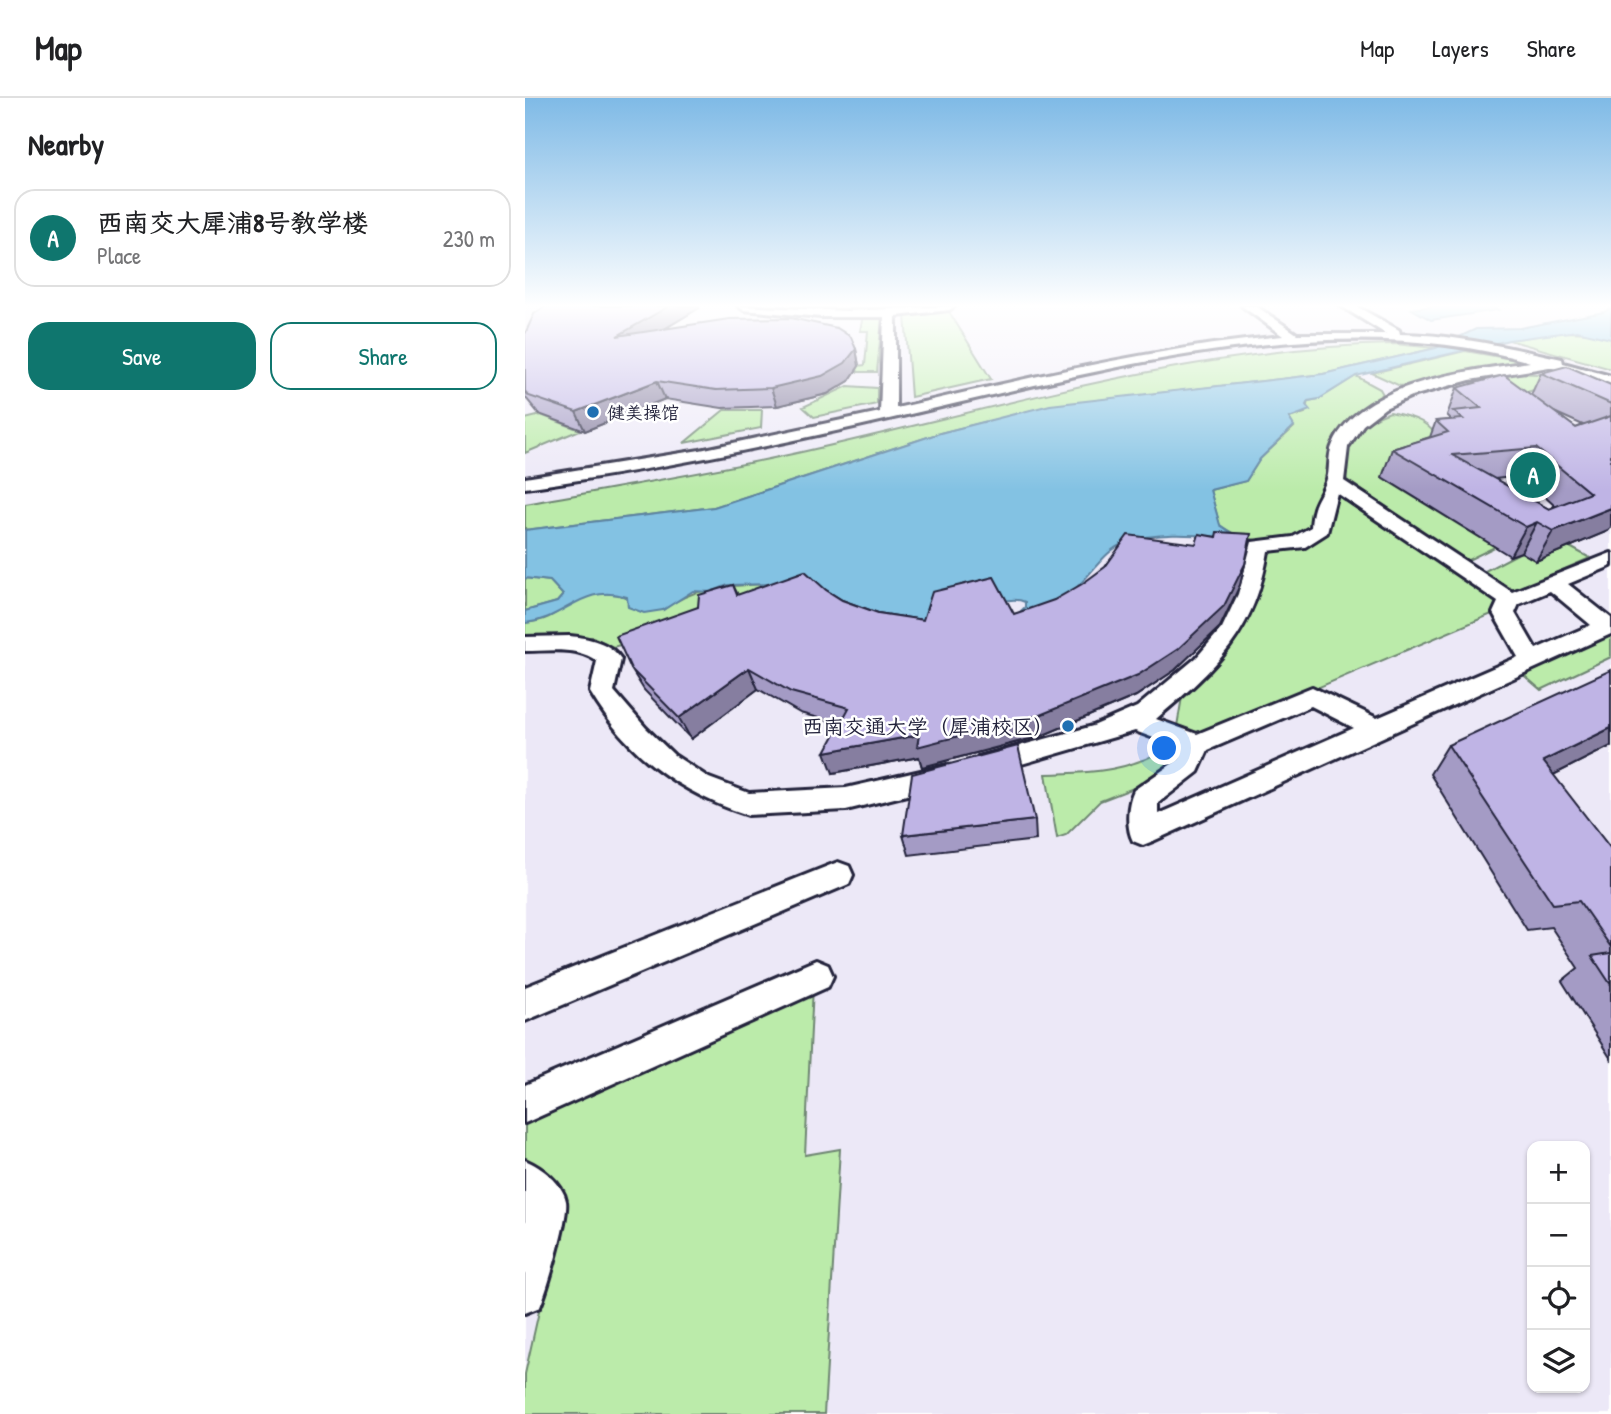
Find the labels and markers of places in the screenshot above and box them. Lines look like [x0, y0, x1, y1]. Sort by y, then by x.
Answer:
place label: 健美操馆 [607, 400, 679, 425]
marker: 健美操馆 [585, 404, 601, 420]
pin: A [1510, 449, 1556, 501]
place label: 西南交通大学（犀浦校区） [802, 712, 1054, 741]
marker: 西南交通大学（犀浦校区） [1060, 718, 1076, 734]

